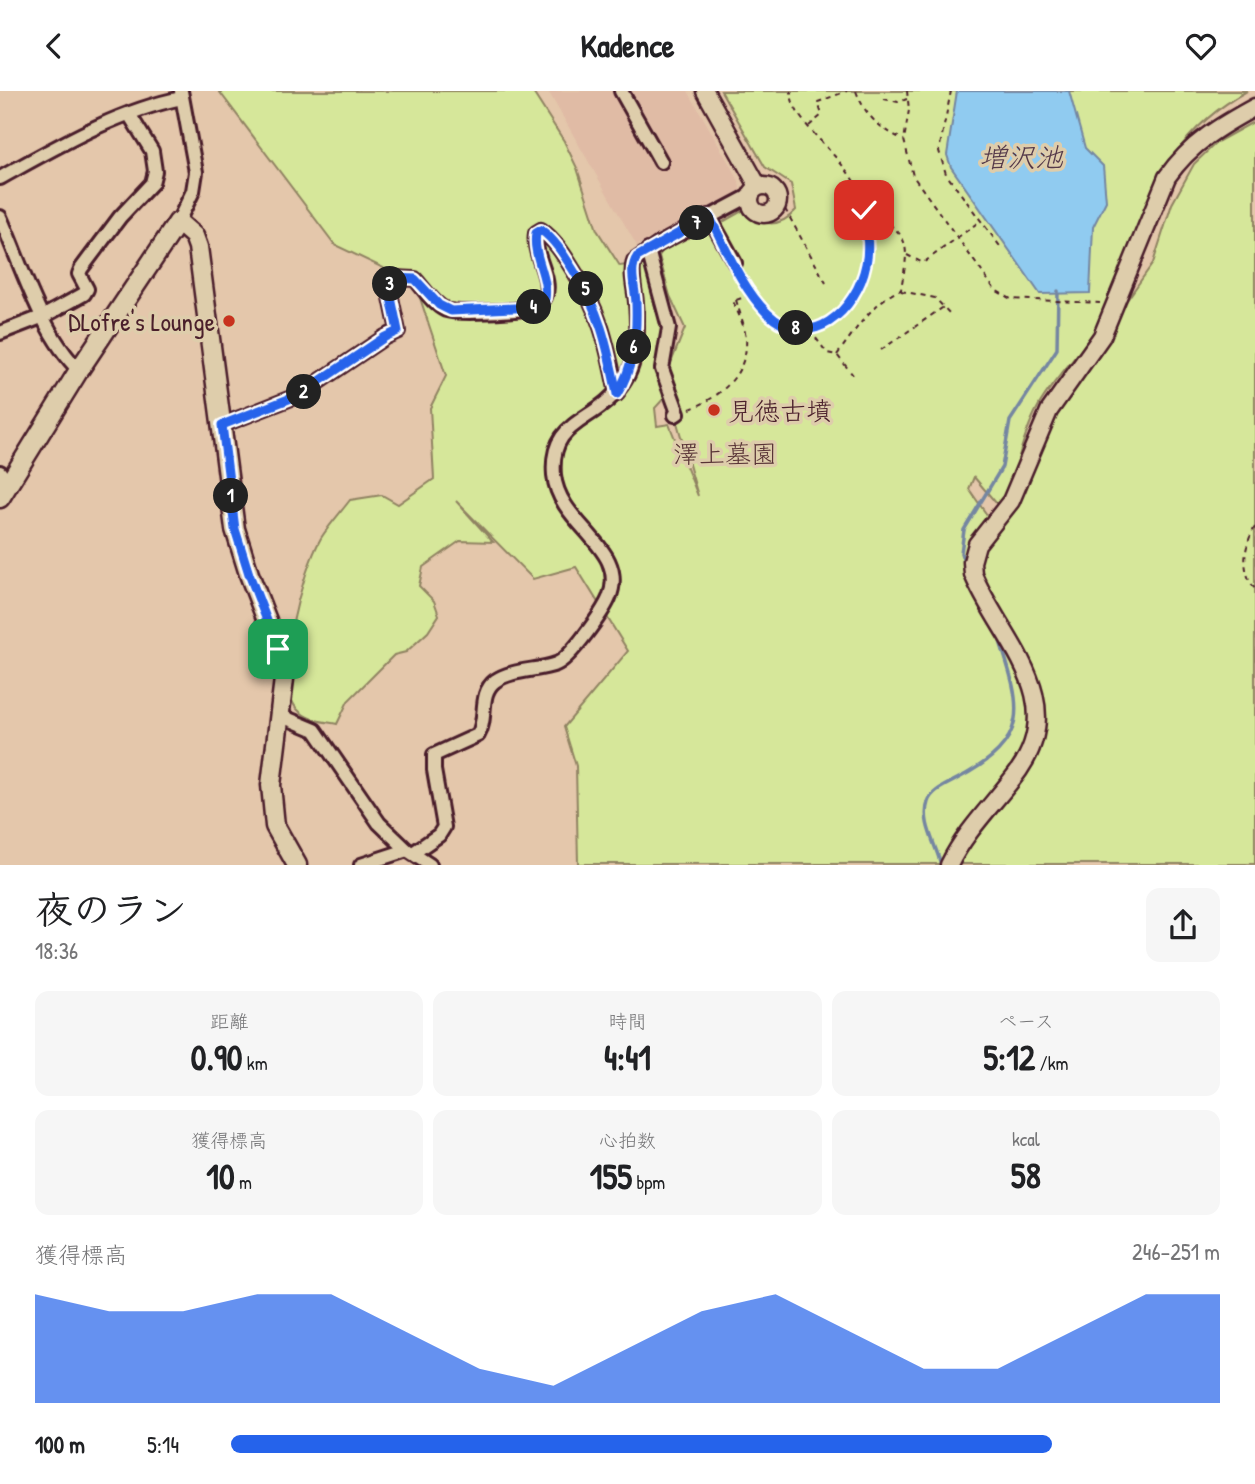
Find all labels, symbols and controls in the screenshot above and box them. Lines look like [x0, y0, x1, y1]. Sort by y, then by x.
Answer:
text: Kadence [580, 24, 675, 67]
icon: back [35, 27, 73, 65]
icon: heart [1182, 27, 1220, 65]
water label: 増沢池 [979, 138, 1064, 176]
pin [834, 180, 894, 240]
icon: check [845, 191, 883, 229]
pin: 7 [680, 205, 714, 241]
text: 7 [692, 209, 701, 235]
pin: 3 [372, 267, 408, 301]
text: 3 [385, 270, 394, 296]
pin: 5 [568, 271, 604, 307]
text: 5 [581, 275, 590, 301]
pin: 4 [516, 289, 552, 325]
text: 4 [530, 293, 537, 319]
place label: DLofre's Lounge [68, 304, 215, 339]
pin: 8 [778, 310, 814, 345]
marker: DLofre's Lounge [221, 313, 237, 329]
text: 8 [791, 314, 800, 340]
pin: 6 [616, 329, 652, 365]
text: 6 [630, 333, 637, 359]
pin: 2 [286, 375, 322, 409]
text: 2 [299, 378, 308, 404]
place label: 見徳古墳 [728, 393, 832, 428]
marker: 見徳古墳 [706, 402, 722, 418]
park label: 澤上墓園 [673, 436, 777, 471]
pin: 1 [214, 479, 248, 513]
text: 1 [227, 482, 234, 508]
pin [248, 619, 308, 679]
icon: arrive [259, 630, 297, 668]
text: 夜のラン [35, 883, 187, 935]
button: share [1146, 888, 1220, 962]
text: 18:36 [35, 935, 78, 966]
text: 距離 [210, 1008, 248, 1034]
text: 時間 [608, 1008, 647, 1034]
text: ペース [998, 1008, 1054, 1034]
text: 0.90 [191, 1034, 242, 1081]
text: 4:41 [604, 1034, 651, 1081]
text: 5:12 [983, 1034, 1035, 1081]
text: km [242, 1050, 268, 1076]
text: /km [1035, 1050, 1068, 1076]
text: kcal [1012, 1126, 1040, 1152]
text: 獲得標高 [191, 1127, 267, 1153]
text: 心拍数 [599, 1127, 656, 1153]
text: 58 [1011, 1152, 1041, 1199]
text: 10 [206, 1153, 235, 1200]
text: 155 [590, 1153, 632, 1200]
text: m [235, 1169, 252, 1195]
text: bpm [632, 1169, 665, 1195]
text: 246–251 m [1132, 1236, 1220, 1267]
text: 獲得標高 [35, 1239, 127, 1270]
text: 100 m [35, 1429, 85, 1460]
text: 5:14 [147, 1429, 179, 1460]

